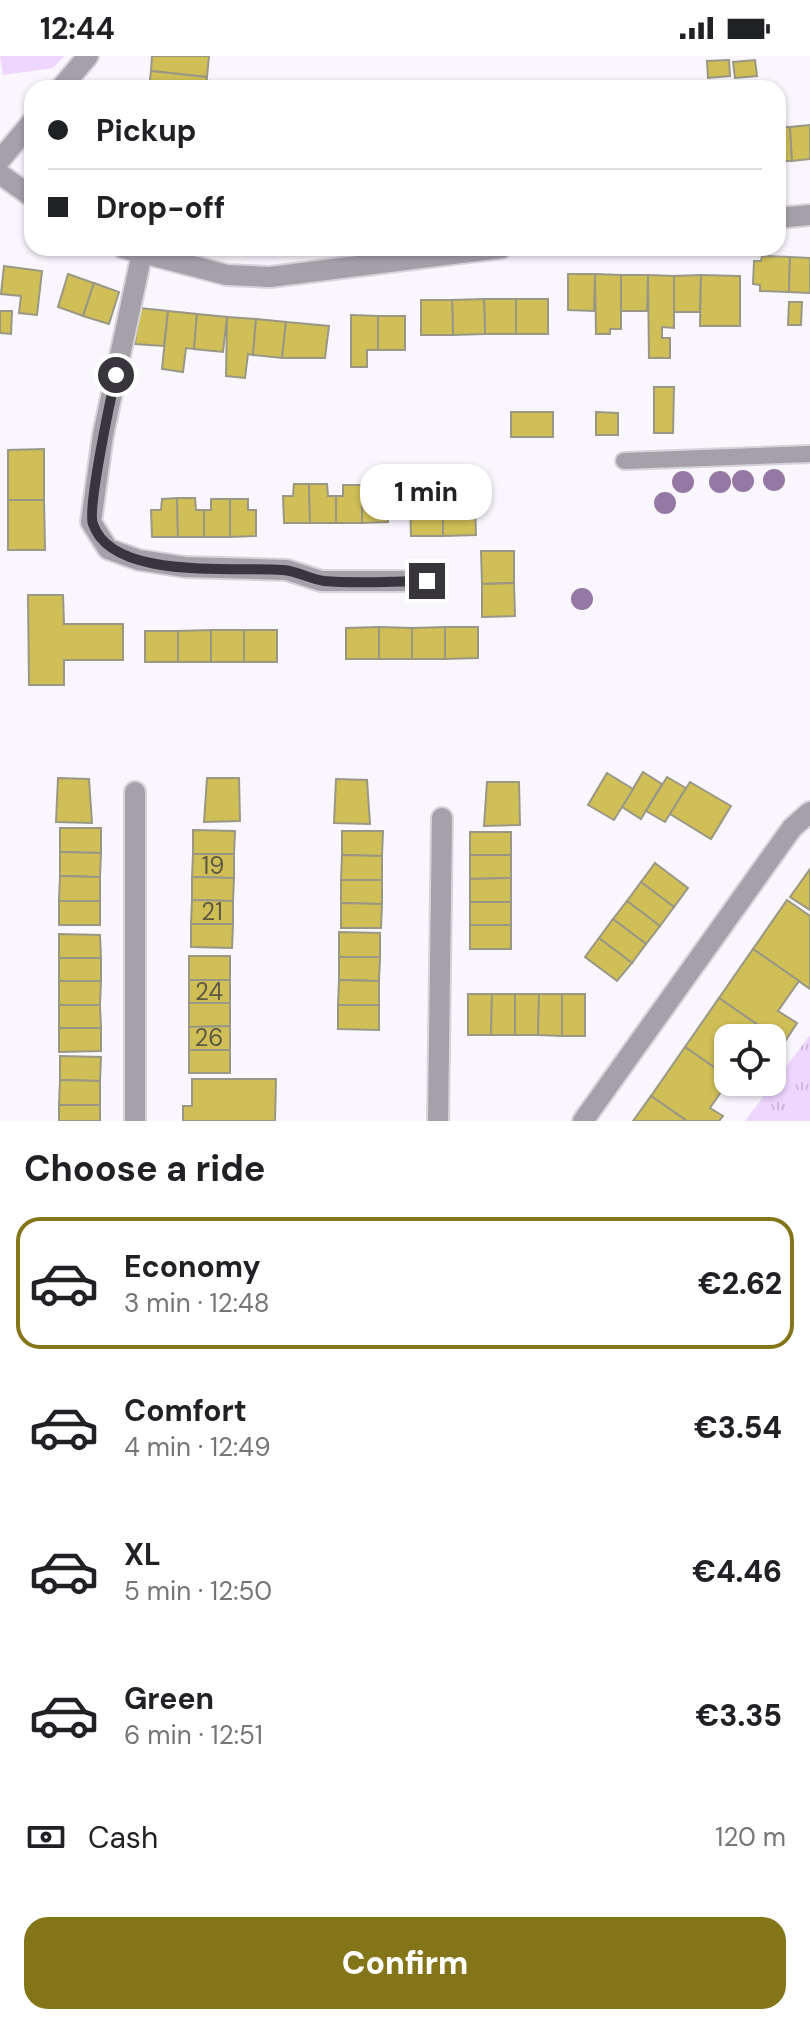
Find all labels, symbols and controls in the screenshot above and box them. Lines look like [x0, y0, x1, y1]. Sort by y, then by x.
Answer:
text: 12:44 [40, 9, 115, 48]
text: Pickup [96, 111, 196, 150]
text: Drop-off [96, 188, 225, 227]
route start [98, 357, 134, 393]
callout: 1 min [361, 465, 493, 521]
text: 1 min [394, 475, 458, 509]
route end [409, 563, 445, 599]
house number: 19 [202, 850, 224, 881]
house number: 21 [201, 896, 223, 927]
house number: 24 [195, 976, 223, 1007]
house number: 26 [195, 1022, 223, 1053]
map controls [714, 1024, 786, 1096]
button: locate [714, 1024, 786, 1096]
text: Choose a ride [24, 1145, 265, 1192]
icon: car [28, 1247, 100, 1319]
text: Economy [124, 1247, 261, 1286]
text: €2.62 [698, 1264, 782, 1303]
text: 3 min · 12:48 [124, 1286, 270, 1320]
icon: car [28, 1391, 100, 1463]
text: Comfort [124, 1391, 247, 1430]
text: €3.54 [694, 1408, 782, 1447]
text: 4 min · 12:49 [124, 1430, 270, 1464]
icon: car [28, 1535, 100, 1607]
text: XL [124, 1535, 161, 1574]
text: €4.46 [692, 1552, 782, 1591]
text: 5 min · 12:50 [124, 1574, 272, 1608]
icon: car [28, 1679, 100, 1751]
text: Green [124, 1679, 214, 1718]
text: €3.35 [696, 1696, 782, 1735]
text: 6 min · 12:51 [124, 1718, 263, 1752]
icon: cash [24, 1815, 68, 1859]
text: Cash [88, 1818, 158, 1857]
text: 120 m [715, 1820, 786, 1854]
button: Confirm [24, 1917, 786, 2009]

